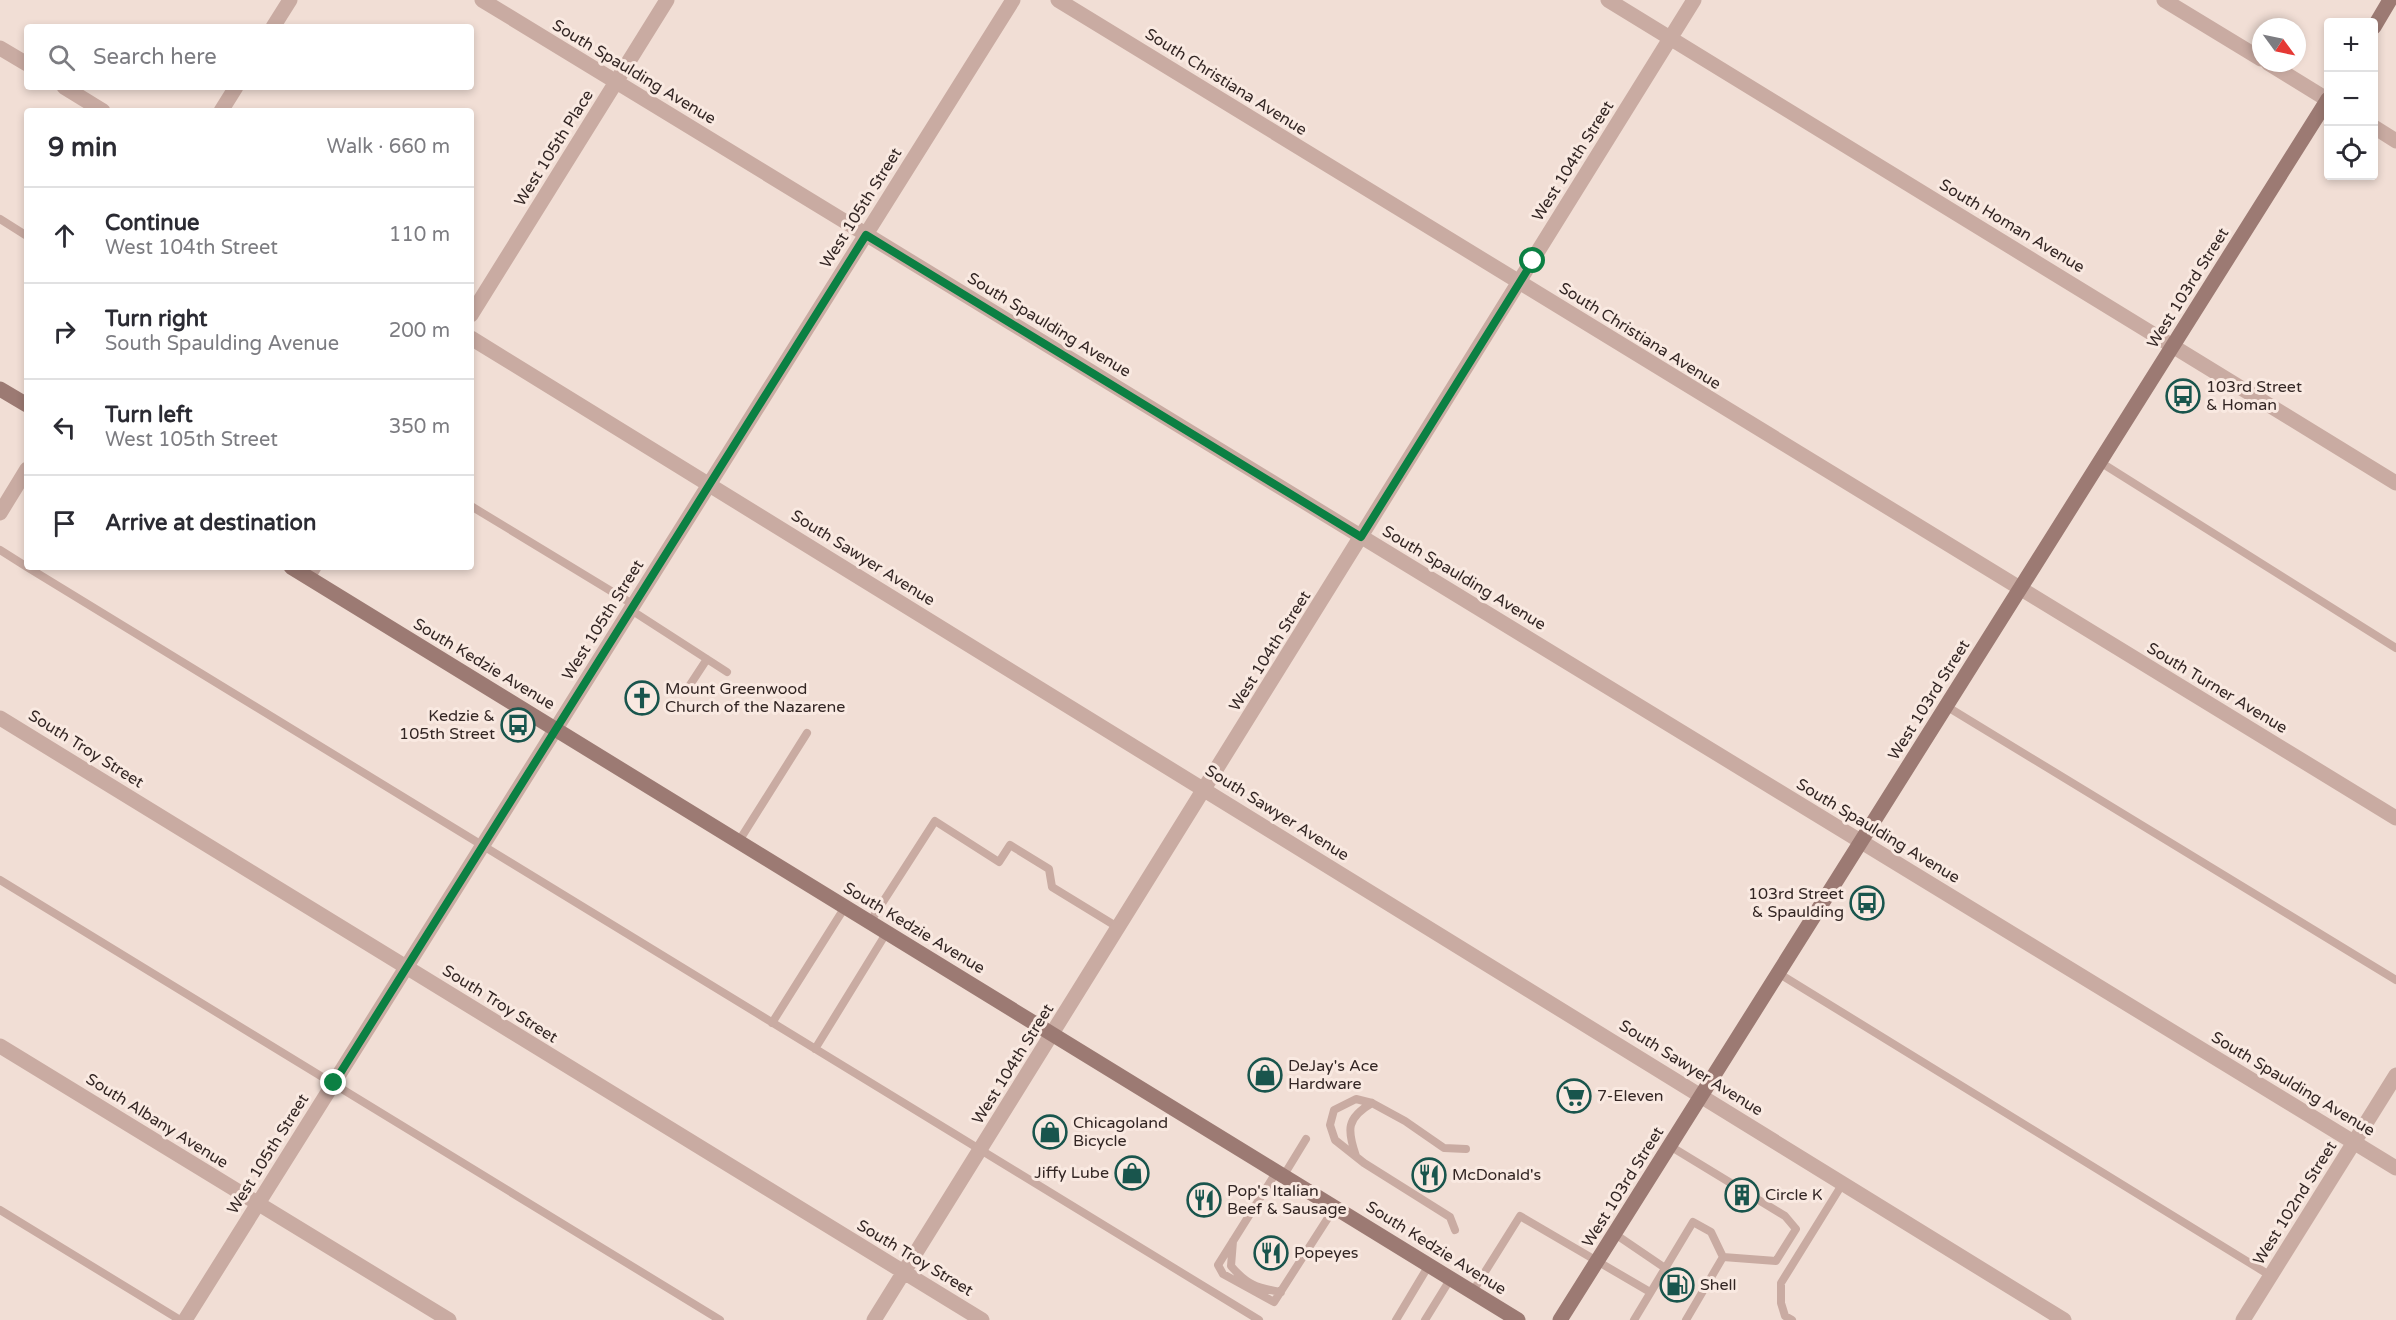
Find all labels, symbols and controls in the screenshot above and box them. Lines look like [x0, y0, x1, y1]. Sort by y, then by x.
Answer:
street label: South Spaulding Avenue [549, 15, 719, 129]
north arrow [2252, 18, 2306, 72]
map controls [2324, 18, 2378, 180]
button: + [2324, 18, 2378, 72]
search box [24, 24, 474, 90]
street label: South Christiana Avenue [1141, 24, 1311, 140]
icon: search [45, 41, 78, 74]
text: Search here [93, 44, 217, 70]
button: − [2324, 72, 2378, 126]
street label: West 105th Place [510, 86, 598, 210]
street label: West 104th Street [1528, 97, 1618, 225]
button: locate [2324, 126, 2378, 180]
text: 9 min [48, 132, 117, 163]
text: Walk · 660 m [327, 135, 450, 159]
street label: West 105th Street [816, 144, 906, 272]
street label: South Homan Avenue [1936, 175, 2088, 277]
text: Continue [105, 210, 200, 236]
icon: ahead [48, 219, 81, 252]
text: 110 m [389, 223, 450, 247]
street label: West 103rd Street [2143, 224, 2233, 352]
text: West 104th Street [105, 236, 278, 260]
route start [1519, 247, 1545, 273]
street label: South Spaulding Avenue [964, 268, 1134, 382]
street label: South Christiana Avenue [1555, 278, 1725, 394]
text: Turn right [105, 306, 207, 332]
icon: right [48, 315, 81, 348]
text: 200 m [389, 319, 450, 343]
text: South Spaulding Avenue [105, 332, 339, 356]
place label: 103rd Street & Homan [2206, 377, 2302, 415]
bus stop icon: 103rd Street & Homan [2165, 378, 2201, 414]
text: Turn left [105, 402, 193, 428]
icon: left [48, 411, 81, 444]
text: 350 m [389, 415, 450, 439]
text: West 105th Street [105, 428, 278, 452]
street label: South Sawyer Avenue [787, 506, 939, 610]
icon: arrive [48, 507, 81, 540]
text: Arrive at destination [105, 510, 316, 536]
street label: South Spaulding Avenue [1379, 521, 1549, 635]
street label: West 105th Street [558, 556, 648, 684]
street label: West 104th Street [1225, 587, 1315, 715]
street label: South Kedzie Avenue [410, 614, 558, 714]
street label: West 103rd Street [1884, 636, 1974, 764]
street label: South Turner Avenue [2143, 638, 2291, 738]
place label: Mount Greenwood Church of the Nazarene [665, 679, 845, 717]
church icon: Mount Greenwood Church of the Nazarene [624, 680, 660, 716]
street label: South Troy Street [25, 706, 147, 792]
place label: Kedzie & 105th Street [399, 706, 495, 744]
bus stop icon: Kedzie & 105th Street [500, 707, 536, 743]
street label: South Sawyer Avenue [1201, 761, 1353, 865]
street label: South Spaulding Avenue [1793, 774, 1963, 888]
street label: South Kedzie Avenue [840, 878, 988, 978]
place label: 103rd Street & Spaulding [1748, 884, 1844, 922]
bus stop icon: 103rd Street & Spaulding [1849, 885, 1885, 921]
street label: South Troy Street [439, 961, 561, 1047]
street label: West 104th Street [968, 1000, 1058, 1128]
street label: South Sawyer Avenue [1615, 1016, 1767, 1120]
street label: South Spaulding Avenue [2208, 1027, 2378, 1141]
place label: DeJay's Ace Hardware [1288, 1056, 1378, 1094]
shop icon: DeJay's Ace Hardware [1247, 1057, 1283, 1093]
street label: South Albany Avenue [82, 1069, 232, 1173]
route end [320, 1069, 346, 1095]
supermarket icon: 7-Eleven [1556, 1078, 1592, 1114]
place label: 7-Eleven [1597, 1086, 1664, 1106]
street label: West 105th Street [223, 1090, 313, 1218]
place label: Chicagoland Bicycle [1073, 1113, 1168, 1151]
shop icon: Chicagoland Bicycle [1032, 1114, 1068, 1150]
street label: West 103rd Street [1578, 1123, 1668, 1251]
street label: West 102nd Street [2249, 1137, 2341, 1269]
shop icon: Jiffy Lube [1114, 1155, 1150, 1191]
restaurant icon: McDonald's [1411, 1157, 1447, 1193]
place label: Jiffy Lube [1034, 1163, 1109, 1183]
place label: McDonald's [1452, 1165, 1541, 1185]
building icon: Circle K [1724, 1177, 1760, 1213]
place label: Pop's Italian Beef & Sausage [1227, 1181, 1347, 1219]
restaurant icon: Pop's Italian Beef & Sausage [1186, 1182, 1222, 1218]
place label: Circle K [1765, 1185, 1823, 1205]
street label: South Kedzie Avenue [1362, 1197, 1510, 1299]
street label: South Troy Street [853, 1215, 977, 1301]
restaurant icon: Popeyes [1253, 1235, 1289, 1271]
place label: Popeyes [1294, 1243, 1359, 1263]
fuel station icon: Shell [1659, 1267, 1695, 1303]
place label: Shell [1700, 1275, 1737, 1295]

